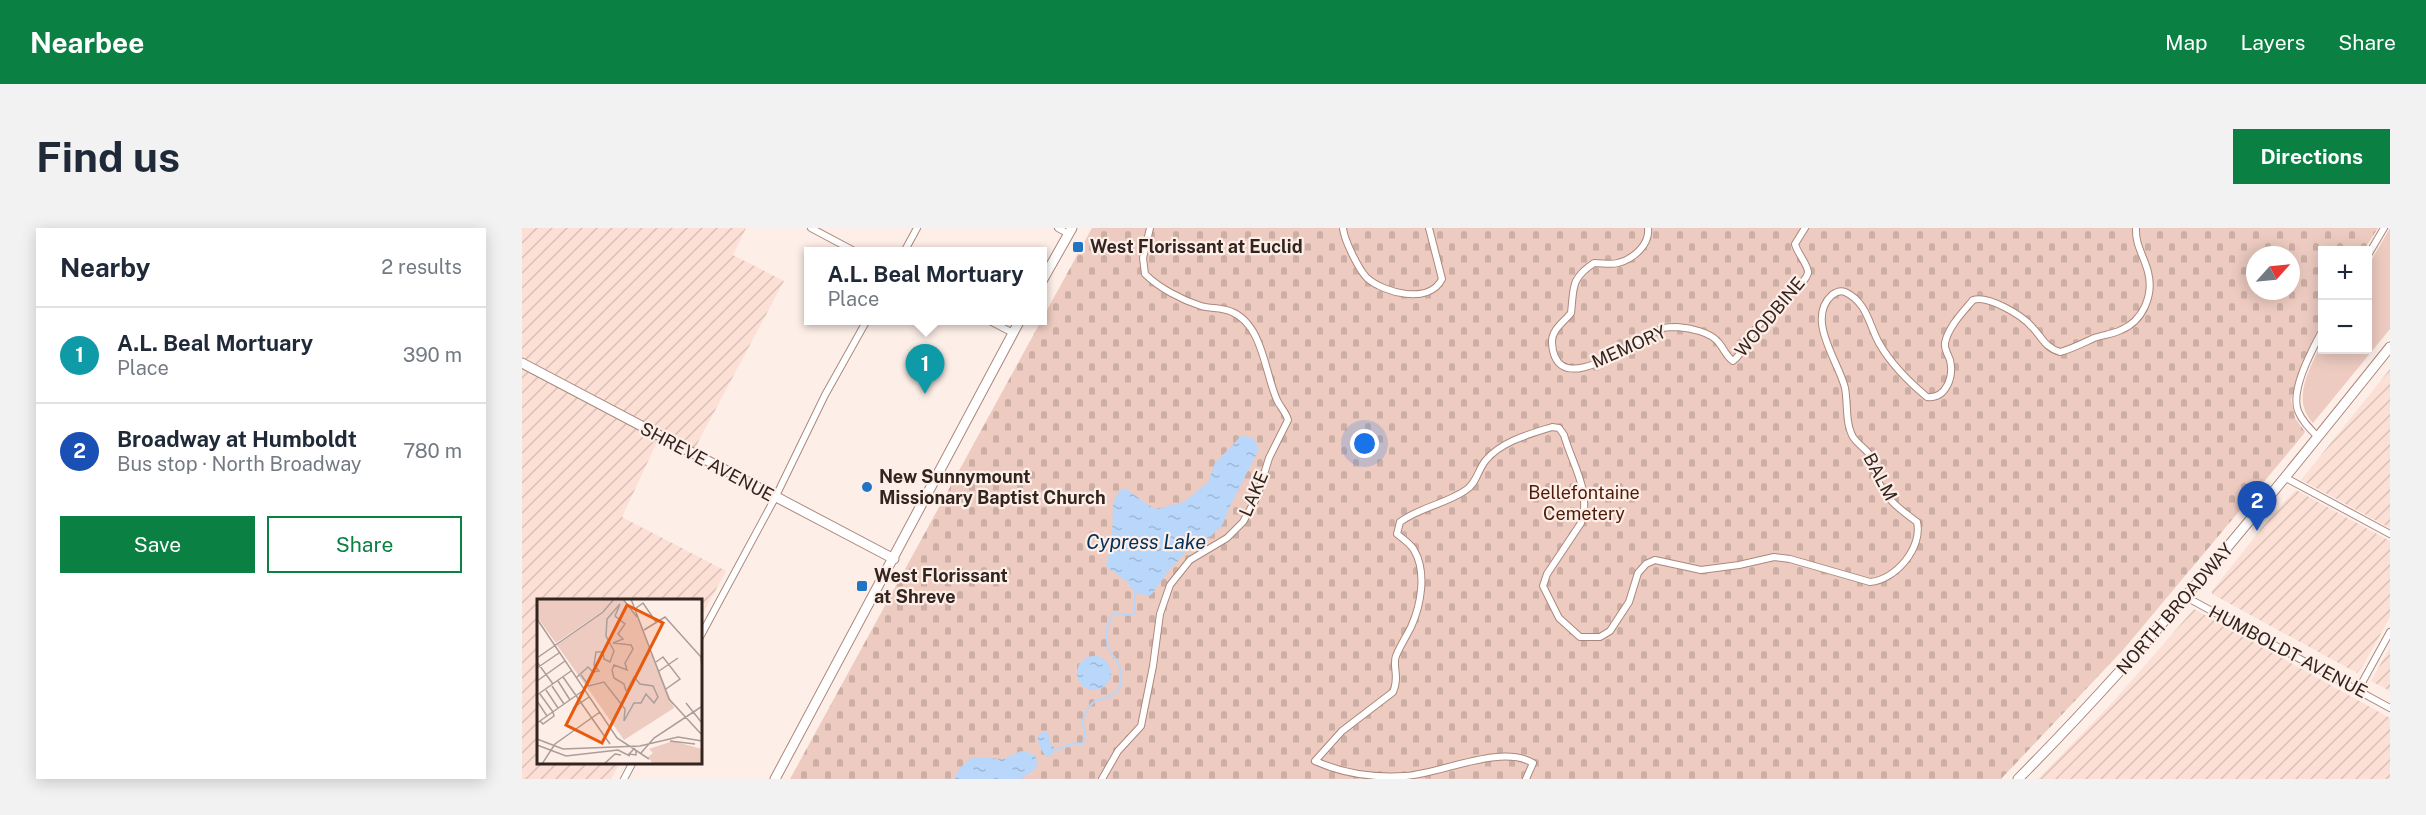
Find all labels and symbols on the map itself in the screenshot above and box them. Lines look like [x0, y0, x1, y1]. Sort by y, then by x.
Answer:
place label: West Florissant at Euclid [1090, 236, 1303, 257]
marker: West Florissant at Euclid [1071, 240, 1085, 254]
north arrow [2246, 246, 2300, 300]
street label: WOODBINE [1730, 272, 1809, 361]
street label: MEMORY [1588, 321, 1669, 372]
pin: 1 [906, 344, 944, 394]
street label: SHREVE AVENUE [637, 417, 778, 506]
your location [1350, 429, 1379, 458]
street label: BALM [1859, 449, 1902, 504]
place label: New Sunnymount Missionary Baptist Church [879, 466, 1106, 508]
street label: LAKE [1235, 468, 1272, 519]
marker: New Sunnymount Missionary Baptist Church [860, 480, 874, 494]
park label: Bellefontaine Cemetery [1528, 482, 1640, 524]
pin: 2 [2238, 482, 2276, 531]
water label: Cypress Lake [1086, 530, 1206, 554]
street label: NORTH BROADWAY [2112, 539, 2237, 678]
place label: West Florissant at Shreve [874, 565, 1008, 607]
marker: West Florissant at Shreve [855, 579, 869, 593]
inset map [537, 599, 702, 764]
street label: HUMBOLDT AVENUE [2205, 601, 2371, 702]

